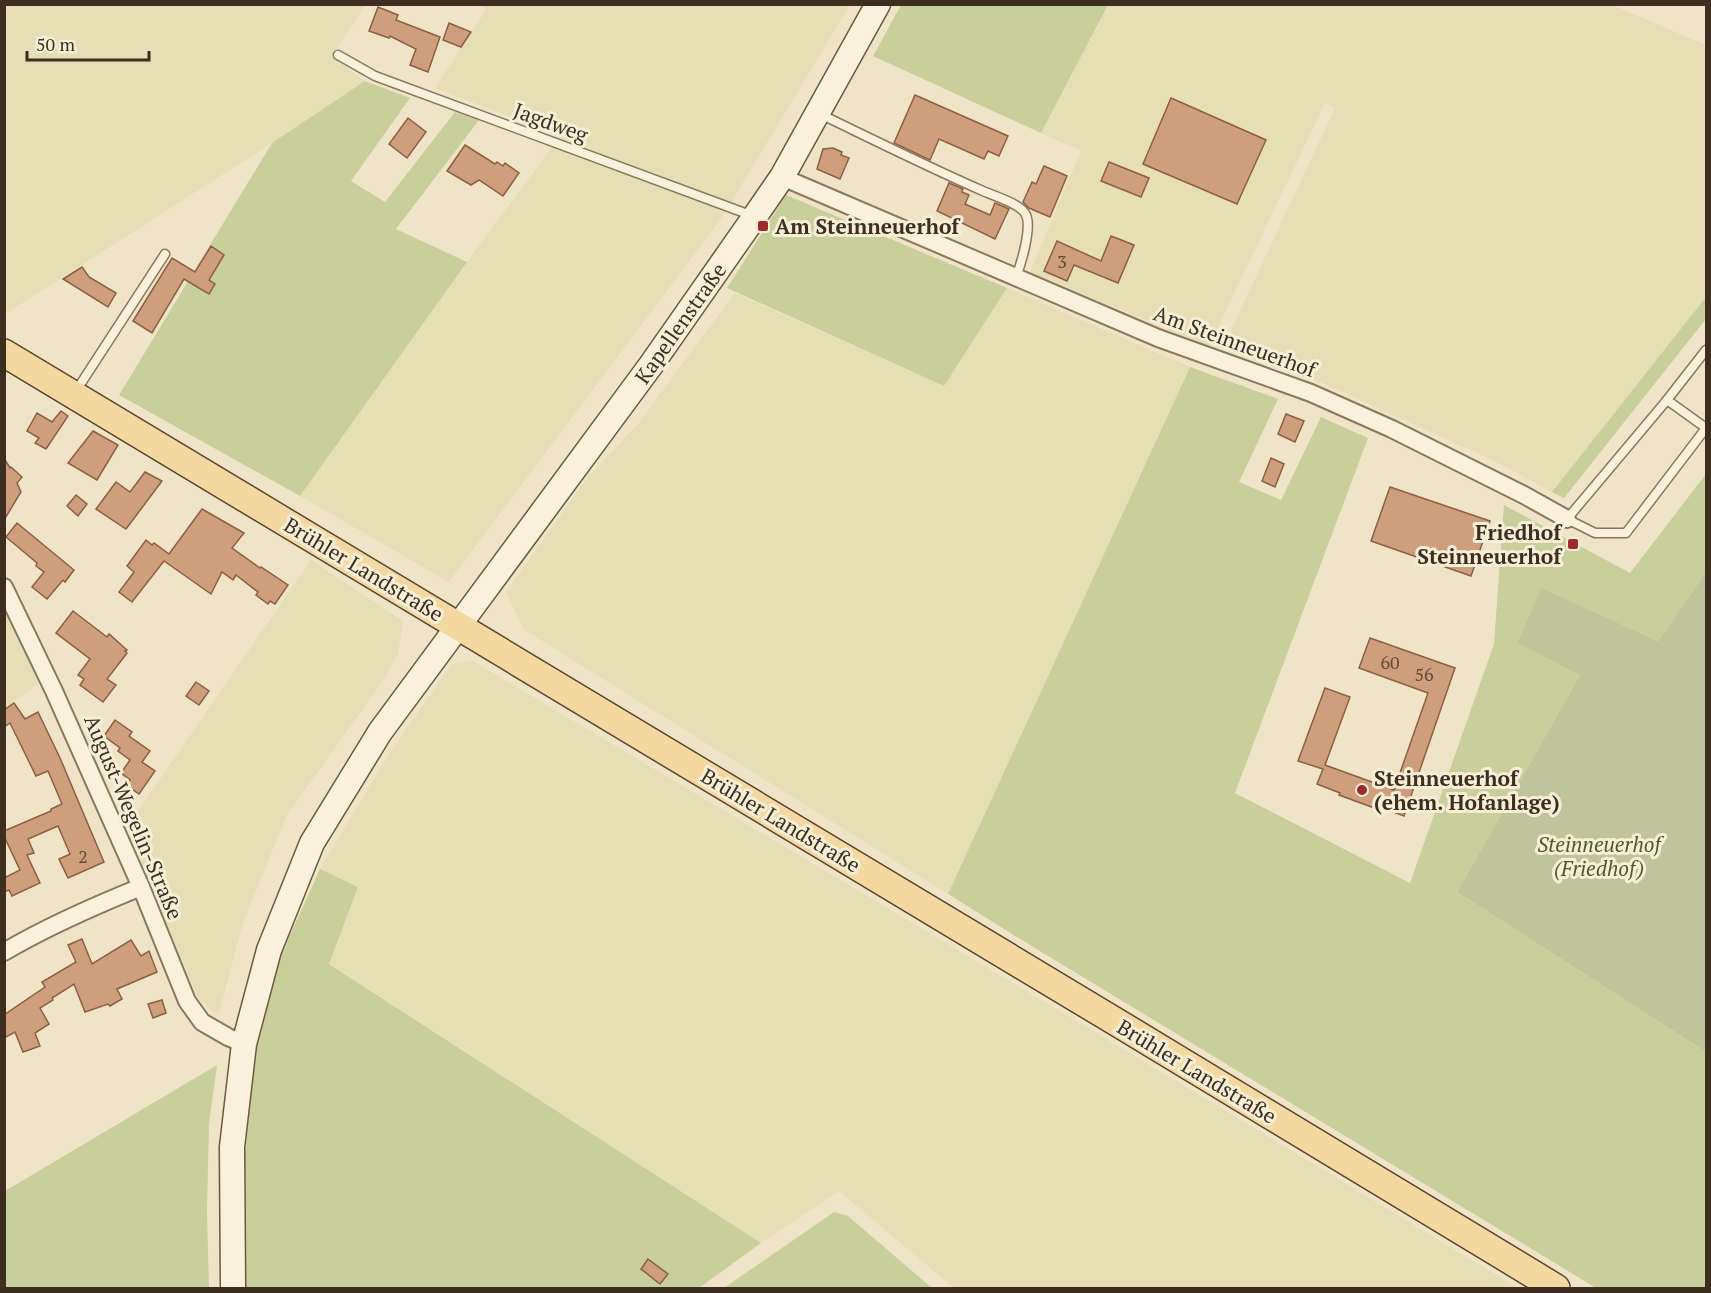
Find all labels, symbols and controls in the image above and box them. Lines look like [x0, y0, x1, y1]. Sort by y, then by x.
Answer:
scale bar [27, 24, 148, 62]
text: 50 m [36, 32, 76, 56]
street label: Jagdweg [510, 96, 593, 149]
place label: Am Steinneuerhof [775, 212, 961, 240]
marker: Am Steinneuerhof [756, 219, 770, 233]
house number: 3 [1057, 249, 1067, 273]
street label: Kapellenstraße [628, 257, 732, 389]
street label: Am Steinneuerhof [1150, 299, 1322, 384]
street label: Brühler Landstraße [279, 510, 449, 628]
place label: Friedhof Steinneuerhof [1417, 518, 1563, 570]
marker: Friedhof Steinneuerhof [1566, 537, 1580, 551]
house number: 60 [1380, 650, 1400, 674]
house number: 56 [1414, 662, 1434, 686]
street label: August-Wegelin-Straße [78, 710, 190, 924]
street label: Brühler Landstraße [696, 761, 866, 879]
place label: Steinneuerhof (ehem. Hofanlage) [1374, 764, 1560, 816]
marker: Steinneuerhof (ehem. Hofanlage) [1355, 783, 1369, 797]
park label: Steinneuerhof (Friedhof) [1537, 830, 1665, 882]
house number: 2 [78, 844, 88, 868]
street label: Brühler Landstraße [1112, 1012, 1282, 1130]

